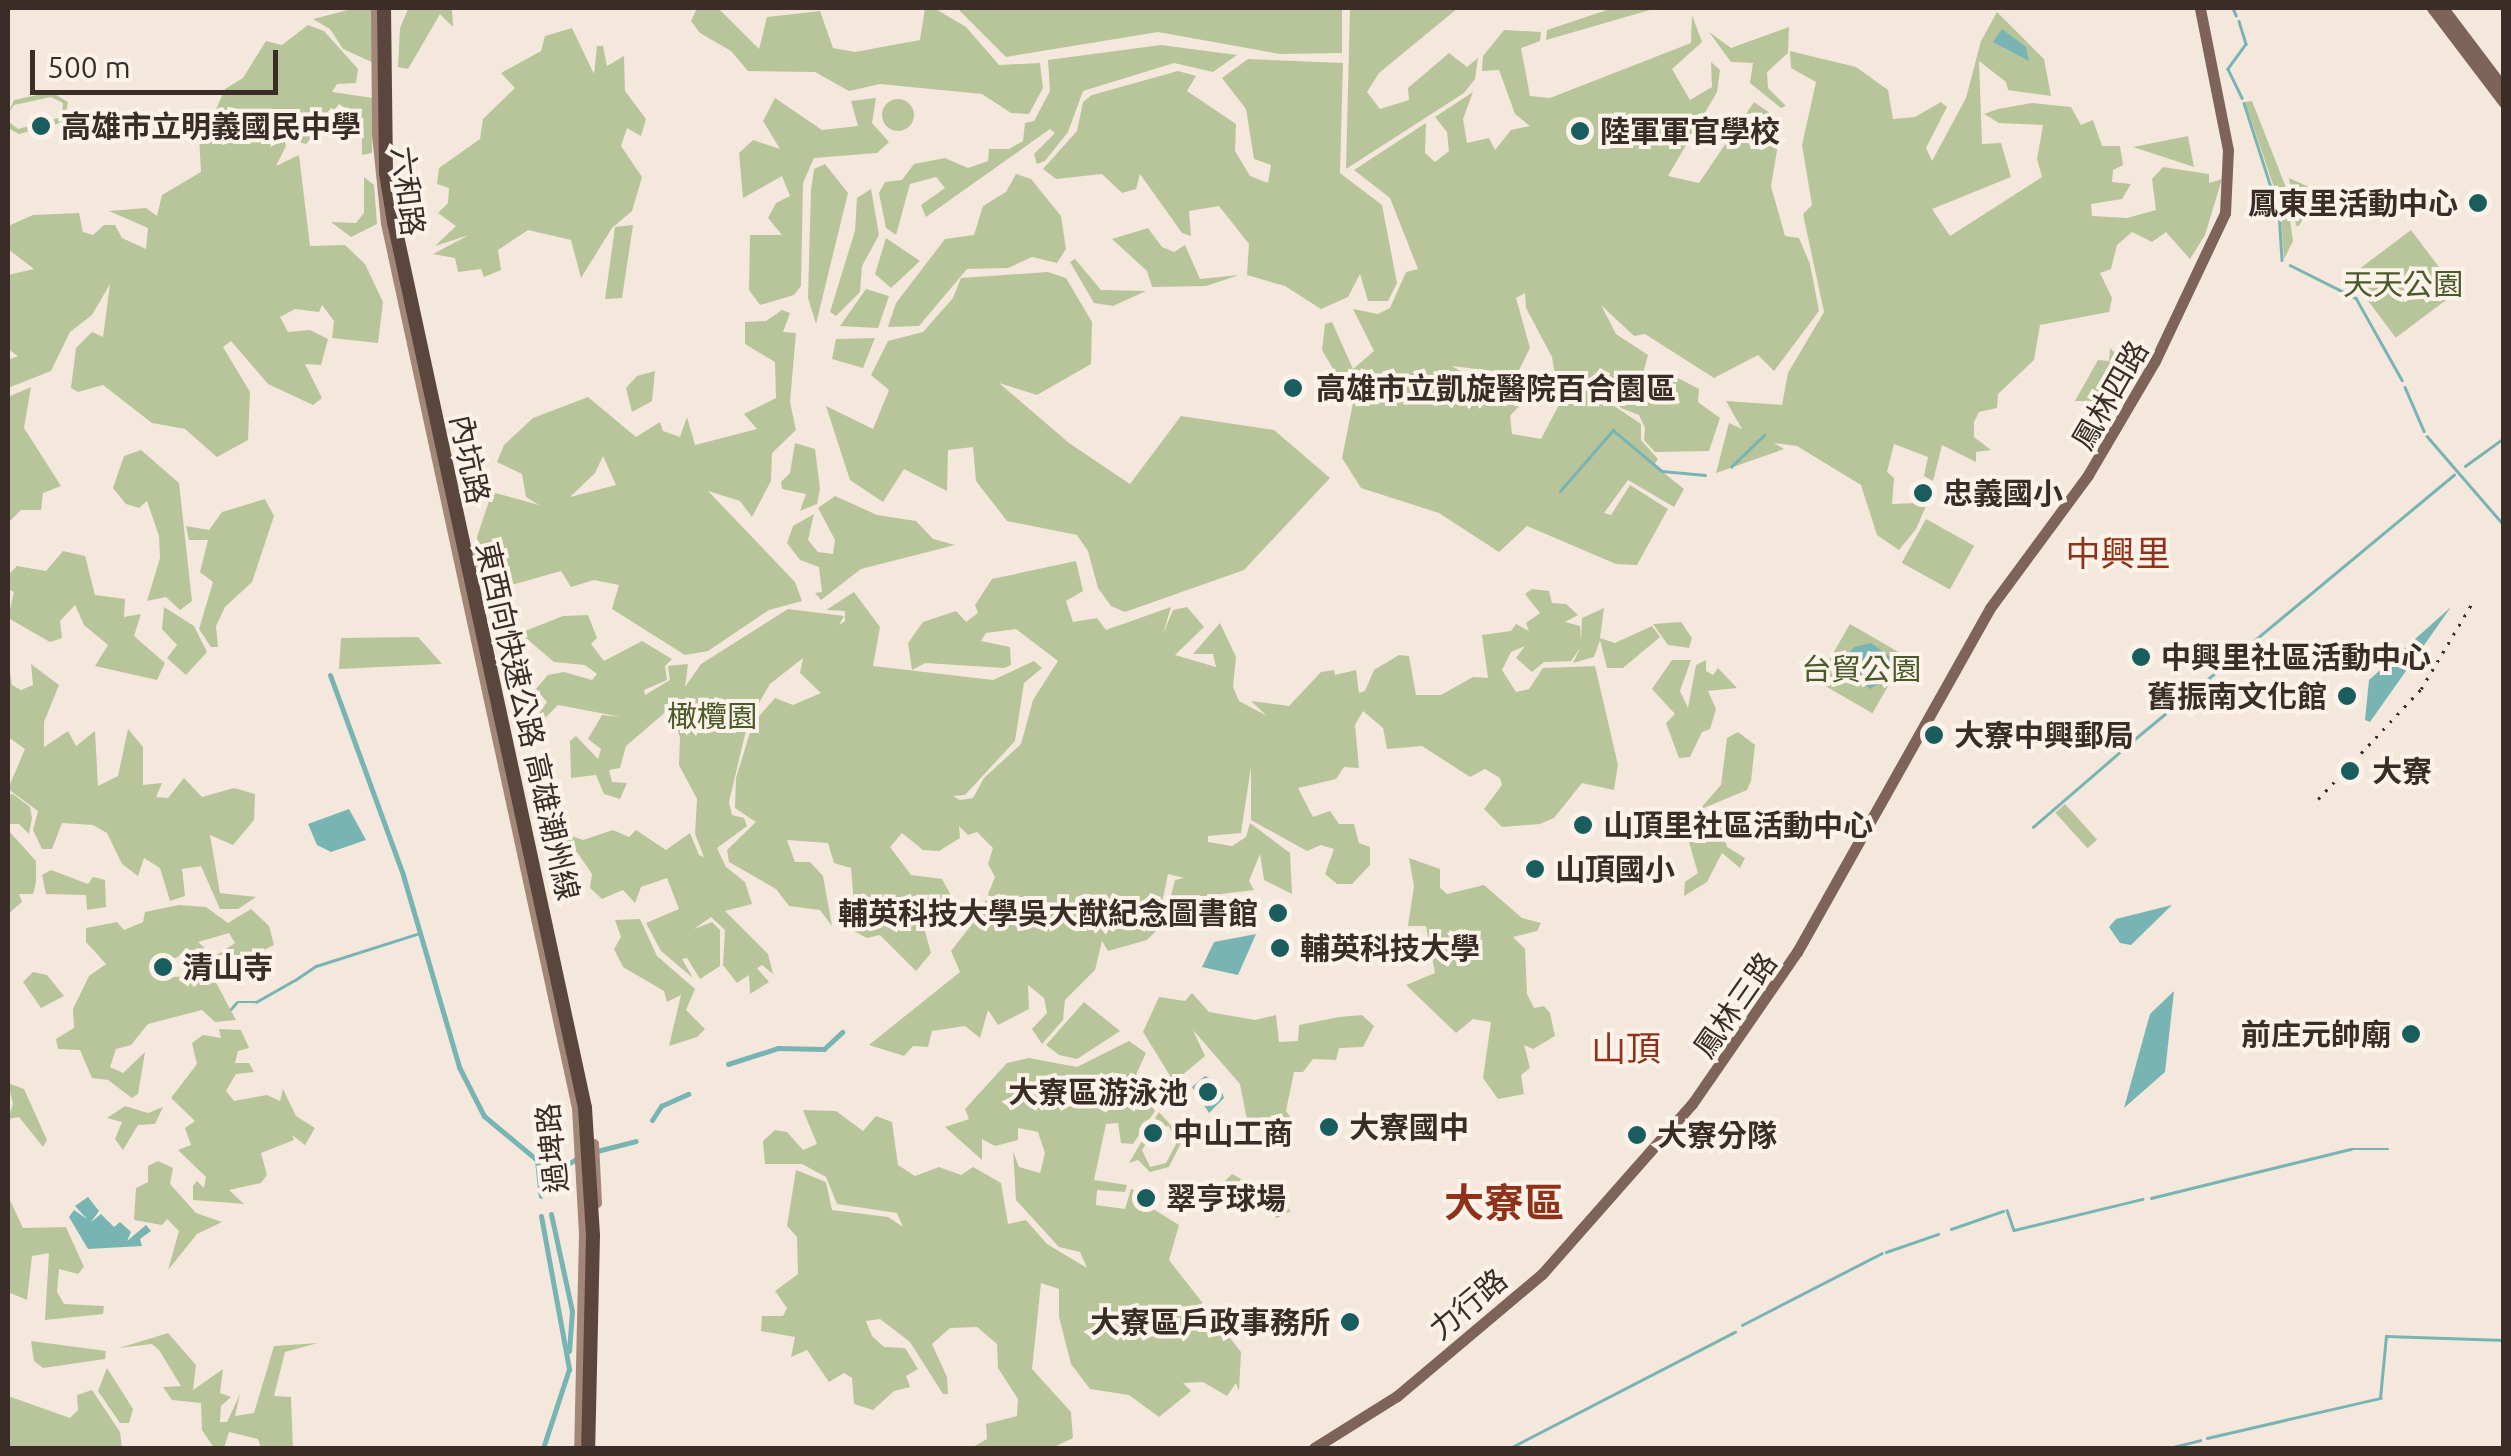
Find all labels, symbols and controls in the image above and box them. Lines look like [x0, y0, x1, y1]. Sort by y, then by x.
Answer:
scale bar [35, 30, 282, 92]
text: 500 m [47, 50, 131, 84]
place label: 高雄市立明義國民中學 [61, 108, 361, 144]
place label: 陸軍軍官學校 [1600, 113, 1780, 149]
marker: 高雄市立明義國民中學 [30, 115, 52, 137]
marker: 陸軍軍官學校 [1569, 120, 1591, 142]
street label: 六和路 [385, 144, 431, 238]
place label: 鳳東里活動中心 [2248, 185, 2458, 221]
marker: 鳳東里活動中心 [2467, 192, 2489, 214]
park label: 天天公園 [2343, 266, 2463, 302]
street label: 鳳林四路 [2064, 334, 2156, 456]
place label: 高雄市立凱旋醫院百合園區 [1316, 370, 1676, 406]
marker: 高雄市立凱旋醫院百合園區 [1280, 375, 1306, 401]
street label: 內坑路 [443, 411, 497, 507]
place label: 忠義國小 [1943, 475, 2063, 511]
marker: 忠義國小 [1912, 482, 1934, 504]
district label: 中興里 [2066, 532, 2170, 574]
street label: 東西向快速公路 高雄潮州線 [469, 538, 587, 904]
place label: 中興里社區活動中心 [2161, 639, 2431, 675]
marker: 中興里社區活動中心 [2130, 646, 2152, 668]
park label: 台貿公園 [1801, 651, 1921, 687]
place label: 舊振南文化館 [2147, 678, 2327, 714]
marker: 舊振南文化館 [2336, 685, 2358, 707]
park label: 橄欖園 [667, 698, 757, 734]
place label: 大寮中興郵局 [1954, 717, 2134, 753]
marker: 大寮中興郵局 [1923, 724, 1945, 746]
place label: 大寮 [2372, 753, 2432, 789]
marker: 大寮 [2337, 758, 2363, 784]
place label: 山頂里社區活動中心 [1603, 807, 1873, 843]
marker: 山頂里社區活動中心 [1572, 814, 1594, 836]
place label: 山頂國小 [1555, 851, 1675, 887]
marker: 山頂國小 [1524, 858, 1546, 880]
place label: 輔英科技大學吳大猷紀念圖書館 [838, 895, 1258, 931]
marker: 輔英科技大學吳大猷紀念圖書館 [1267, 902, 1289, 924]
place label: 輔英科技大學 [1300, 930, 1480, 966]
marker: 輔英科技大學 [1269, 937, 1291, 959]
street label: 鳳林三路 [1686, 946, 1784, 1064]
place label: 清山寺 [183, 949, 273, 985]
marker: 清山寺 [152, 956, 174, 978]
place label: 前庄元帥廟 [2241, 1016, 2391, 1052]
marker: 前庄元帥廟 [2400, 1023, 2422, 1045]
district label: 山頂 [1591, 1027, 1661, 1069]
place label: 大寮區游泳池 [1008, 1074, 1188, 1110]
marker: 大寮區游泳池 [1197, 1081, 1219, 1103]
street label: 過埤路 [529, 1101, 575, 1195]
place label: 大寮國中 [1349, 1109, 1469, 1145]
place label: 中山工商 [1173, 1115, 1293, 1151]
marker: 大寮國中 [1318, 1116, 1340, 1138]
place label: 大寮分隊 [1657, 1117, 1777, 1153]
marker: 中山工商 [1142, 1122, 1164, 1144]
marker: 大寮分隊 [1626, 1124, 1648, 1146]
district label: 大寮區 [1444, 1179, 1564, 1227]
place label: 翠亨球場 [1166, 1180, 1286, 1216]
marker: 翠亨球場 [1135, 1187, 1157, 1209]
street label: 力行路 [1422, 1261, 1514, 1347]
place label: 大寮區戶政事務所 [1090, 1304, 1330, 1340]
marker: 大寮區戶政事務所 [1339, 1311, 1361, 1333]

